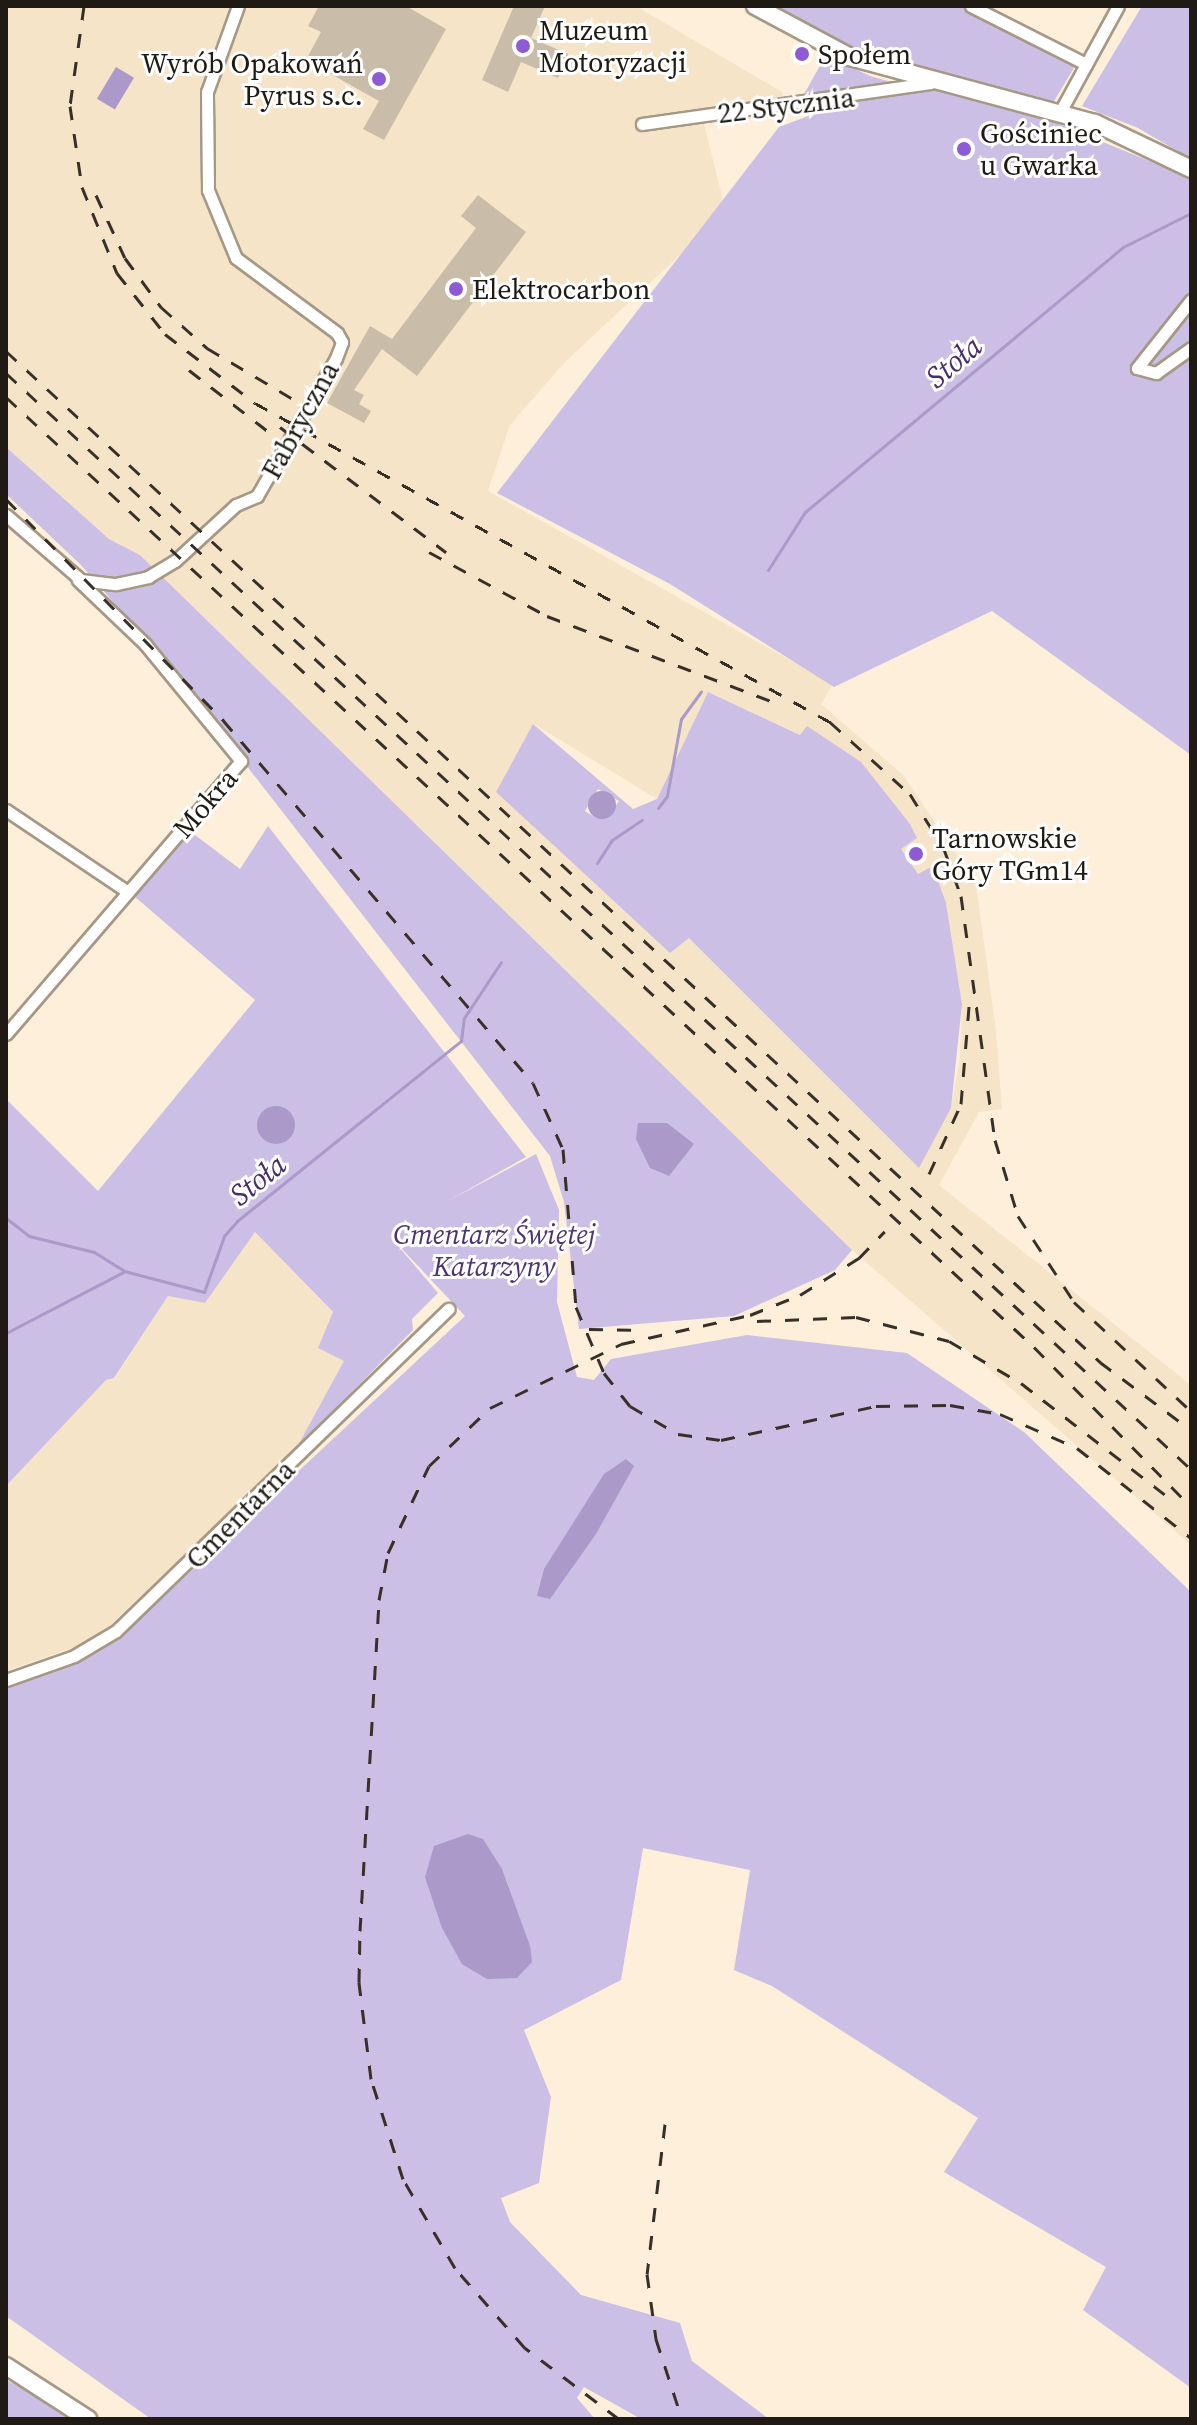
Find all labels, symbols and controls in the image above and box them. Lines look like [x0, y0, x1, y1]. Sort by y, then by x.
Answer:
place label: Muzeum Motoryzacji [539, 13, 687, 79]
marker: Muzeum Motoryzacji [514, 37, 532, 55]
place label: Społem [818, 37, 911, 71]
marker: Społem [793, 45, 811, 63]
place label: Wyrób Opakowań Pyrus s.c. [141, 46, 363, 112]
marker: Wyrób Opakowań Pyrus s.c. [370, 70, 388, 88]
street label: 22 Stycznia [716, 80, 856, 130]
place label: Gościniec u Gwarka [980, 116, 1102, 182]
marker: Gościniec u Gwarka [955, 140, 973, 158]
place label: Elektrocarbon [472, 272, 650, 306]
marker: Elektrocarbon [447, 280, 465, 298]
water label: Stoła [919, 328, 989, 396]
street label: Fabryczna [254, 355, 346, 485]
street label: Mokra [166, 761, 244, 845]
place label: Tarnowskie Góry TGm14 [932, 821, 1088, 887]
marker: Tarnowskie Góry TGm14 [907, 845, 925, 863]
water label: Stoła [223, 1146, 293, 1214]
park label: Cmentarz Świętej Katarzyny [393, 1217, 595, 1283]
street label: Cmentarna [179, 1453, 301, 1575]

